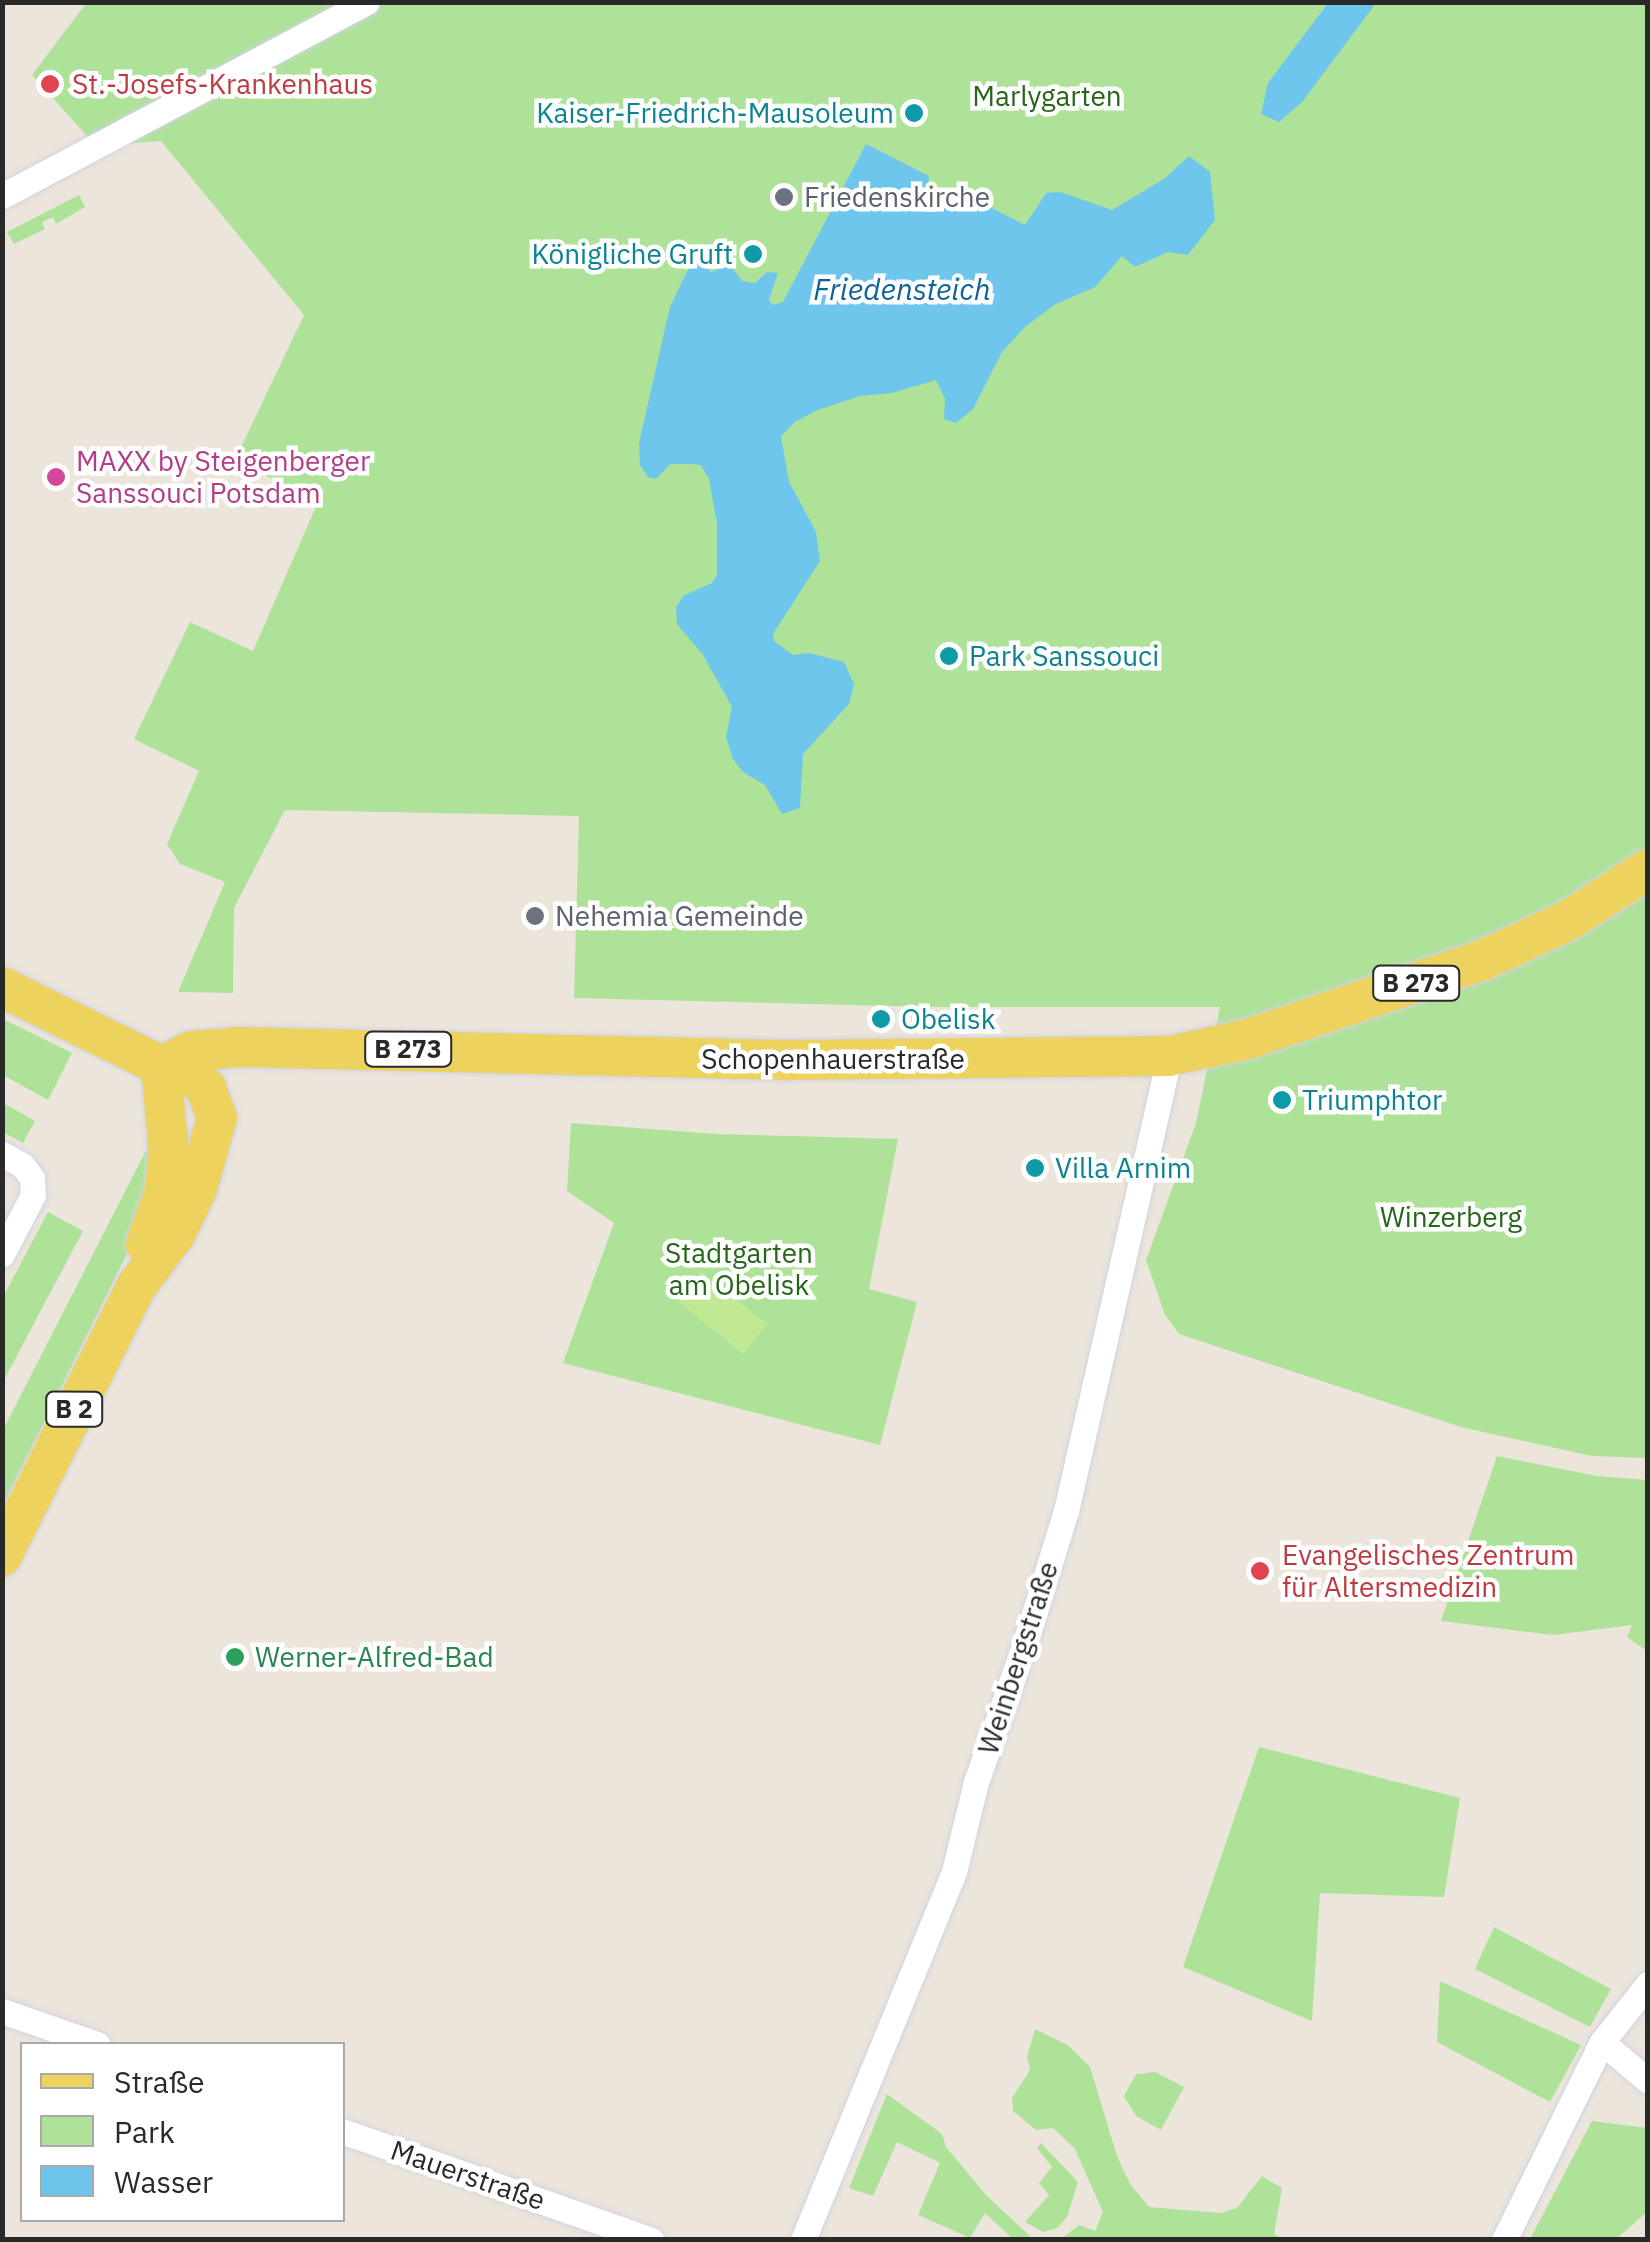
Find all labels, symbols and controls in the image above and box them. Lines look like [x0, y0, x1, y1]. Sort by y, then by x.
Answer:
place label: St.-Josefs-Krankenhaus [72, 67, 373, 101]
marker: St.-Josefs-Krankenhaus [37, 71, 63, 97]
park label: Marlygarten [972, 79, 1122, 113]
place label: Kaiser-Friedrich-Mausoleum [536, 96, 894, 130]
marker: Kaiser-Friedrich-Mausoleum [903, 102, 925, 124]
place label: Friedenskirche [804, 180, 990, 214]
marker: Friedenskirche [773, 186, 795, 208]
place label: Königliche Gruft [531, 237, 733, 271]
marker: Königliche Gruft [742, 243, 764, 265]
water label: Friedensteich [813, 271, 991, 307]
place label: MAXX by Steigenberger Sanssouci Potsdam [76, 444, 370, 510]
marker: MAXX by Steigenberger Sanssouci Potsdam [45, 466, 67, 488]
place label: Park Sanssouci [969, 639, 1159, 673]
marker: Park Sanssouci [938, 645, 960, 667]
place label: Nehemia Gemeinde [555, 899, 804, 933]
marker: Nehemia Gemeinde [524, 905, 546, 927]
road number: B 273 [1371, 963, 1461, 1003]
place label: Obelisk [901, 1002, 995, 1036]
marker: Obelisk [870, 1008, 892, 1030]
road number: B 273 [363, 1029, 453, 1069]
street label: Schopenhauerstraße [701, 1042, 965, 1076]
place label: Triumphtor [1302, 1083, 1442, 1117]
marker: Triumphtor [1271, 1089, 1293, 1111]
place label: Villa Arnim [1055, 1151, 1191, 1185]
marker: Villa Arnim [1024, 1157, 1046, 1179]
park label: Winzerberg [1380, 1200, 1522, 1234]
park label: Stadtgarten am Obelisk [665, 1236, 813, 1302]
road number: B 2 [44, 1389, 104, 1429]
place label: Evangelisches Zentrum für Altersmedizin [1282, 1538, 1574, 1604]
street label: Weinbergstraße [971, 1557, 1065, 1759]
marker: Evangelisches Zentrum für Altersmedizin [1247, 1558, 1273, 1584]
place label: Werner-Alfred-Bad [255, 1640, 494, 1674]
marker: Werner-Alfred-Bad [224, 1646, 246, 1668]
legend [20, 2042, 345, 2222]
text: Straße [114, 2062, 205, 2101]
text: Park [114, 2112, 175, 2151]
street label: Mauerstraße [386, 2133, 550, 2217]
text: Wasser [114, 2162, 213, 2201]

